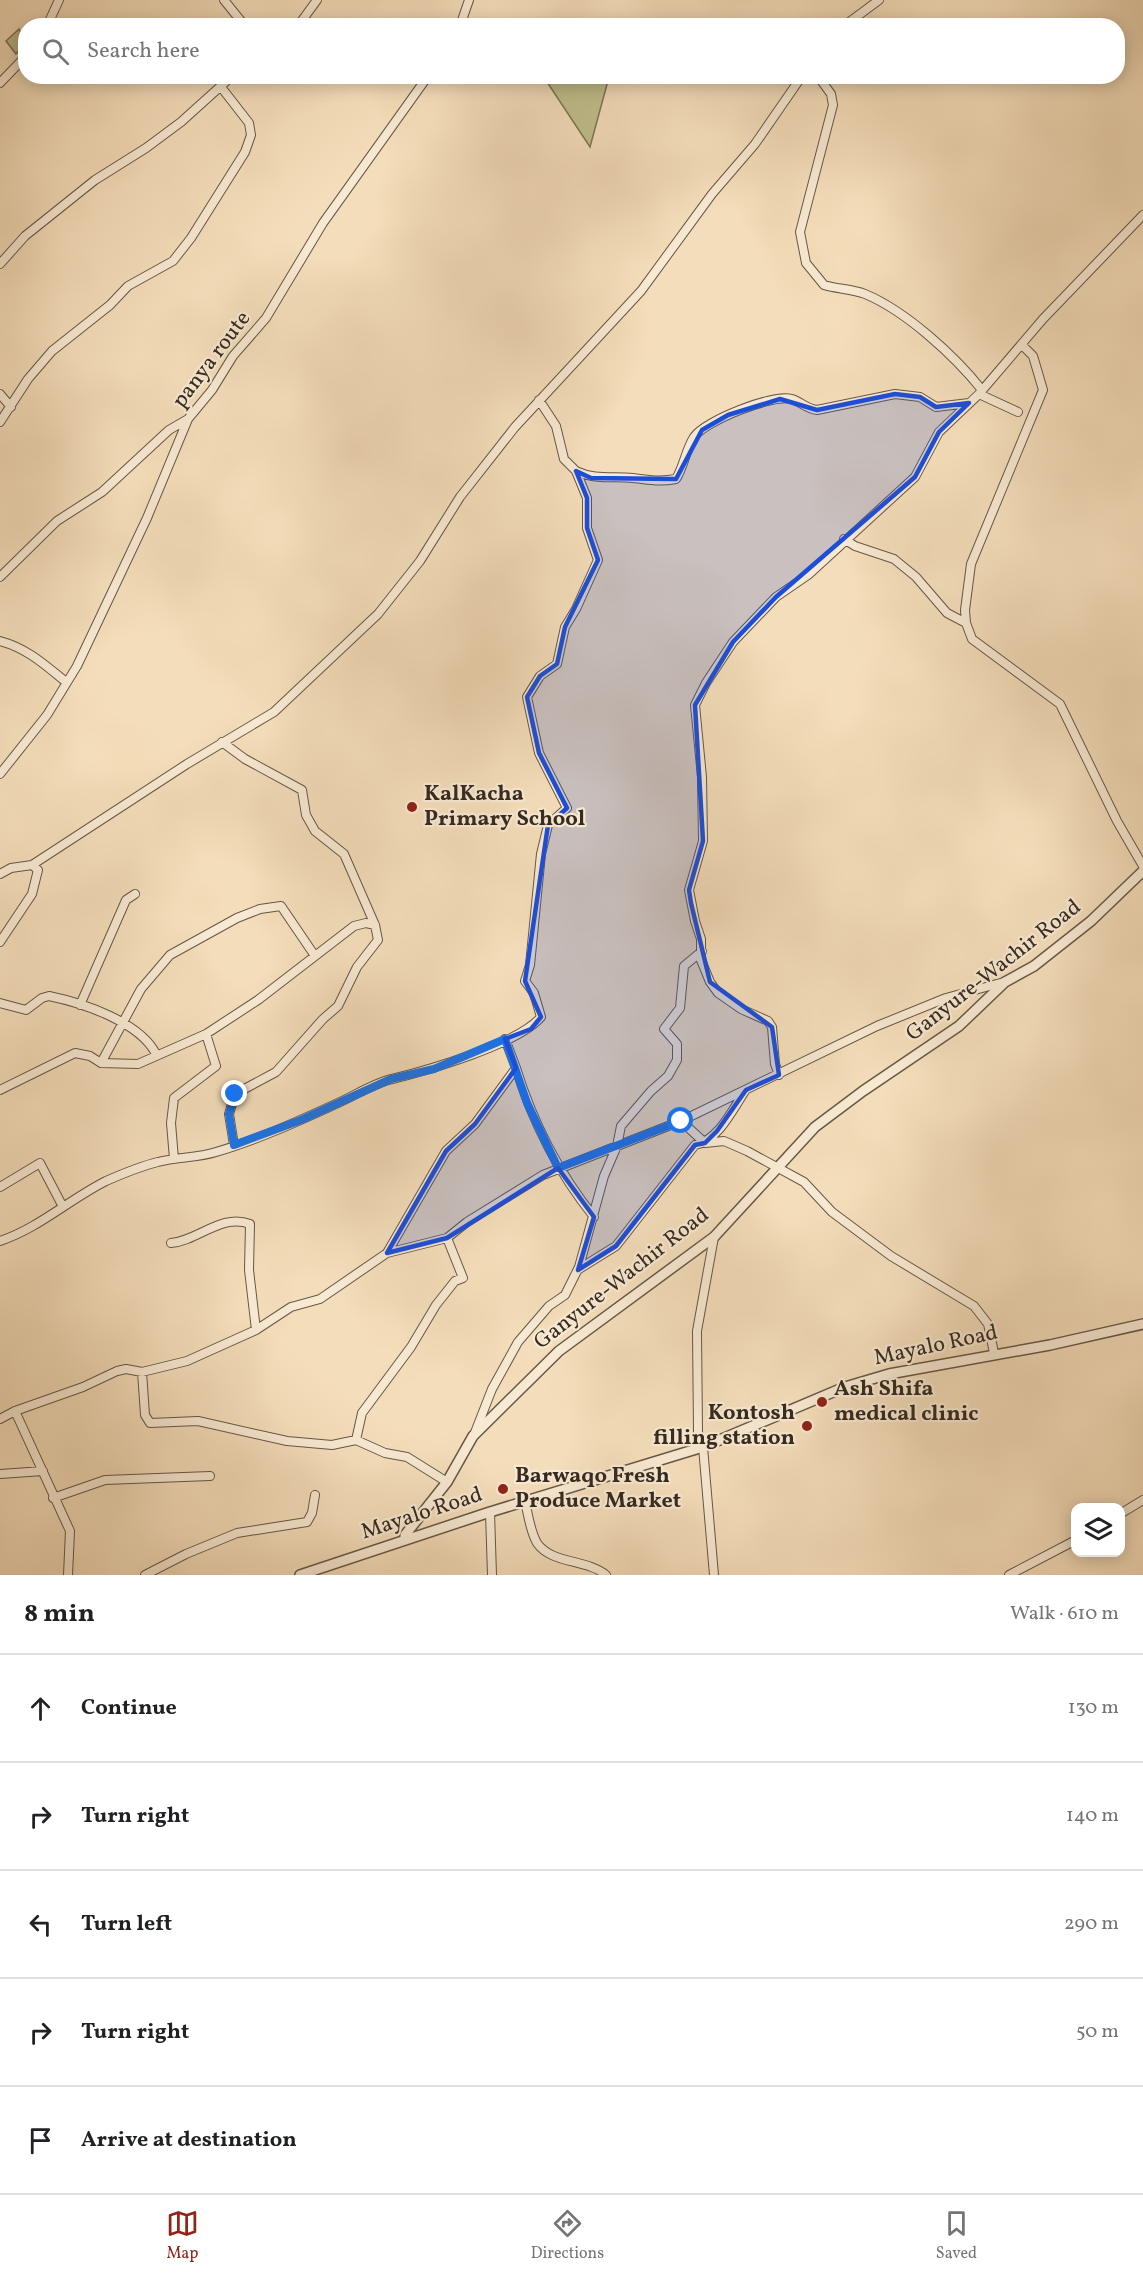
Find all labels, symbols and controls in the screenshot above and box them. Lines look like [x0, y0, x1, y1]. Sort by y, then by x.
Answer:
search box [18, 18, 1125, 84]
icon: search [39, 35, 72, 68]
text: Search here [87, 36, 200, 67]
street label: panya route [165, 305, 259, 415]
place label: KalKacha Primary School [424, 779, 585, 835]
marker: KalKacha Primary School [405, 800, 419, 814]
street label: Ganyure-Wachir Road [900, 893, 1088, 1049]
route end [221, 1080, 247, 1106]
route start [667, 1107, 693, 1133]
street label: Ganyure-Wachir Road [528, 1201, 716, 1357]
street label: Mayalo Road [871, 1318, 1001, 1374]
place label: Ash Shifa medical clinic [834, 1374, 979, 1430]
marker: Ash Shifa medical clinic [815, 1395, 829, 1409]
place label: Kontosh filling station [653, 1398, 795, 1454]
marker: Kontosh filling station [800, 1419, 814, 1433]
place label: Barwaqo Fresh Produce Market [515, 1461, 681, 1517]
street label: Mayalo Road [357, 1480, 487, 1548]
marker: Barwaqo Fresh Produce Market [496, 1482, 510, 1496]
map controls [1071, 1503, 1125, 1557]
button: layers [1071, 1503, 1125, 1557]
text: 8 min [24, 1596, 95, 1632]
text: Walk · 610 m [1010, 1600, 1119, 1628]
icon: ahead [24, 1692, 57, 1725]
text: Continue [81, 1693, 177, 1724]
text: 130 m [1068, 1694, 1119, 1722]
icon: right [24, 1800, 57, 1833]
text: Turn right [81, 1801, 189, 1832]
text: 140 m [1066, 1802, 1119, 1830]
icon: left [24, 1908, 57, 1941]
text: Turn left [81, 1909, 172, 1940]
text: 290 m [1064, 1910, 1119, 1938]
icon: right [24, 2016, 57, 2049]
text: Turn right [81, 2017, 189, 2048]
text: 50 m [1076, 2018, 1119, 2046]
icon: arrive [24, 2124, 57, 2157]
text: Arrive at destination [81, 2125, 297, 2156]
tab: Map [166, 2207, 199, 2265]
tab: Directions [531, 2207, 604, 2265]
tab: Saved [936, 2207, 977, 2265]

